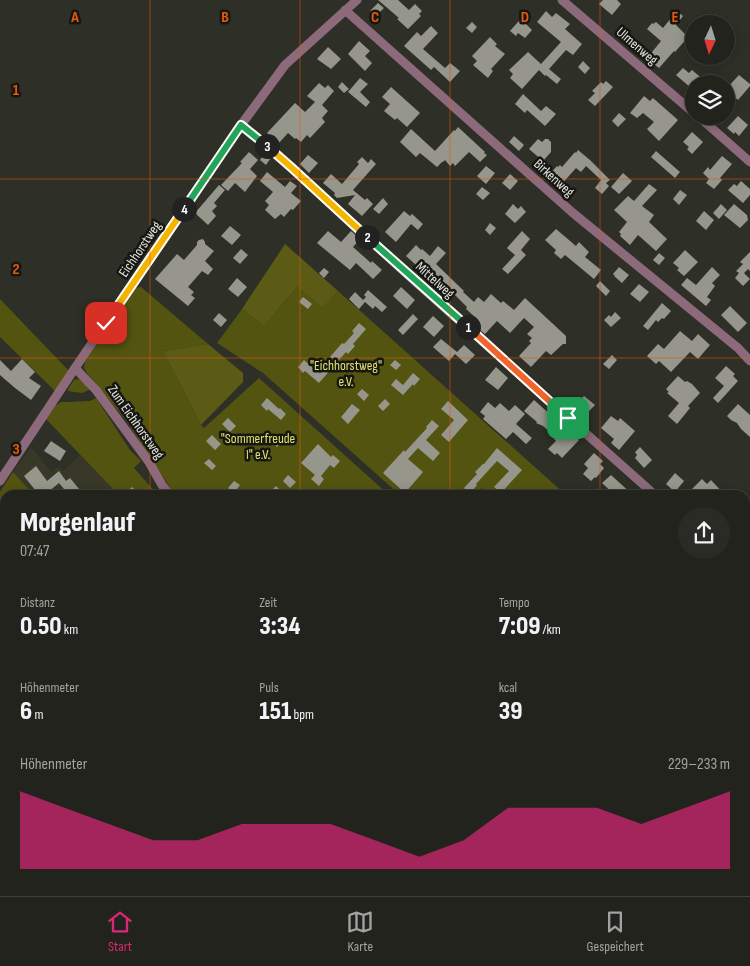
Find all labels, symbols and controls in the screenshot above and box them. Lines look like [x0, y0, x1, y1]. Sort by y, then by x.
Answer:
text: A [70, 8, 79, 27]
text: B [221, 8, 229, 27]
text: C [371, 8, 379, 27]
text: D [521, 8, 529, 27]
text: E [672, 8, 679, 27]
north arrow [685, 15, 735, 65]
map controls [685, 15, 735, 125]
street label: Ulmenweg [613, 23, 661, 69]
button: layers [685, 75, 735, 125]
text: 1 [13, 81, 20, 100]
pin: 3 [254, 134, 280, 158]
text: 3 [264, 138, 271, 155]
street label: Birkenweg [530, 155, 578, 201]
pin: 4 [172, 196, 196, 222]
text: 4 [181, 201, 188, 218]
street label: Eichhorstweg [115, 217, 165, 280]
pin: 2 [354, 224, 380, 250]
text: 2 [364, 229, 371, 246]
street label: Mittelweg [412, 258, 458, 302]
text: 2 [12, 260, 20, 279]
pin [85, 302, 127, 344]
icon: check [92, 309, 120, 337]
pin: 1 [456, 314, 480, 340]
text: 1 [466, 319, 471, 336]
park label: "Eichhorstweg" e.V. [310, 357, 382, 390]
street label: Zum Eichhorstweg [104, 382, 168, 463]
pin [547, 397, 589, 439]
icon: arrive [554, 404, 582, 432]
park label: "Sommerfreude I" e.V. [221, 430, 295, 463]
text: 3 [12, 440, 20, 459]
text: Morgenlauf [20, 506, 135, 539]
button: share [678, 507, 730, 559]
text: 07:47 [20, 542, 49, 561]
text: Distanz [20, 594, 55, 611]
text: Zeit [259, 594, 277, 611]
text: Tempo [499, 594, 530, 611]
text: 0.50 [20, 611, 62, 642]
text: 3:34 [259, 611, 301, 642]
text: 7:09 [499, 611, 540, 642]
text: km [62, 621, 78, 638]
text: /km [540, 621, 561, 638]
text: Höhenmeter [20, 679, 79, 696]
text: Puls [259, 679, 279, 696]
text: kcal [499, 679, 517, 696]
text: 6 [20, 696, 32, 727]
text: 151 [259, 696, 291, 727]
text: 39 [499, 696, 522, 727]
text: m [32, 706, 43, 723]
text: bpm [291, 706, 314, 723]
text: Höhenmeter [20, 755, 87, 774]
text: 229–233 m [668, 755, 730, 774]
tab: Start [106, 908, 134, 955]
tab: Karte [346, 908, 374, 955]
tab: Gespeichert [587, 908, 644, 955]

